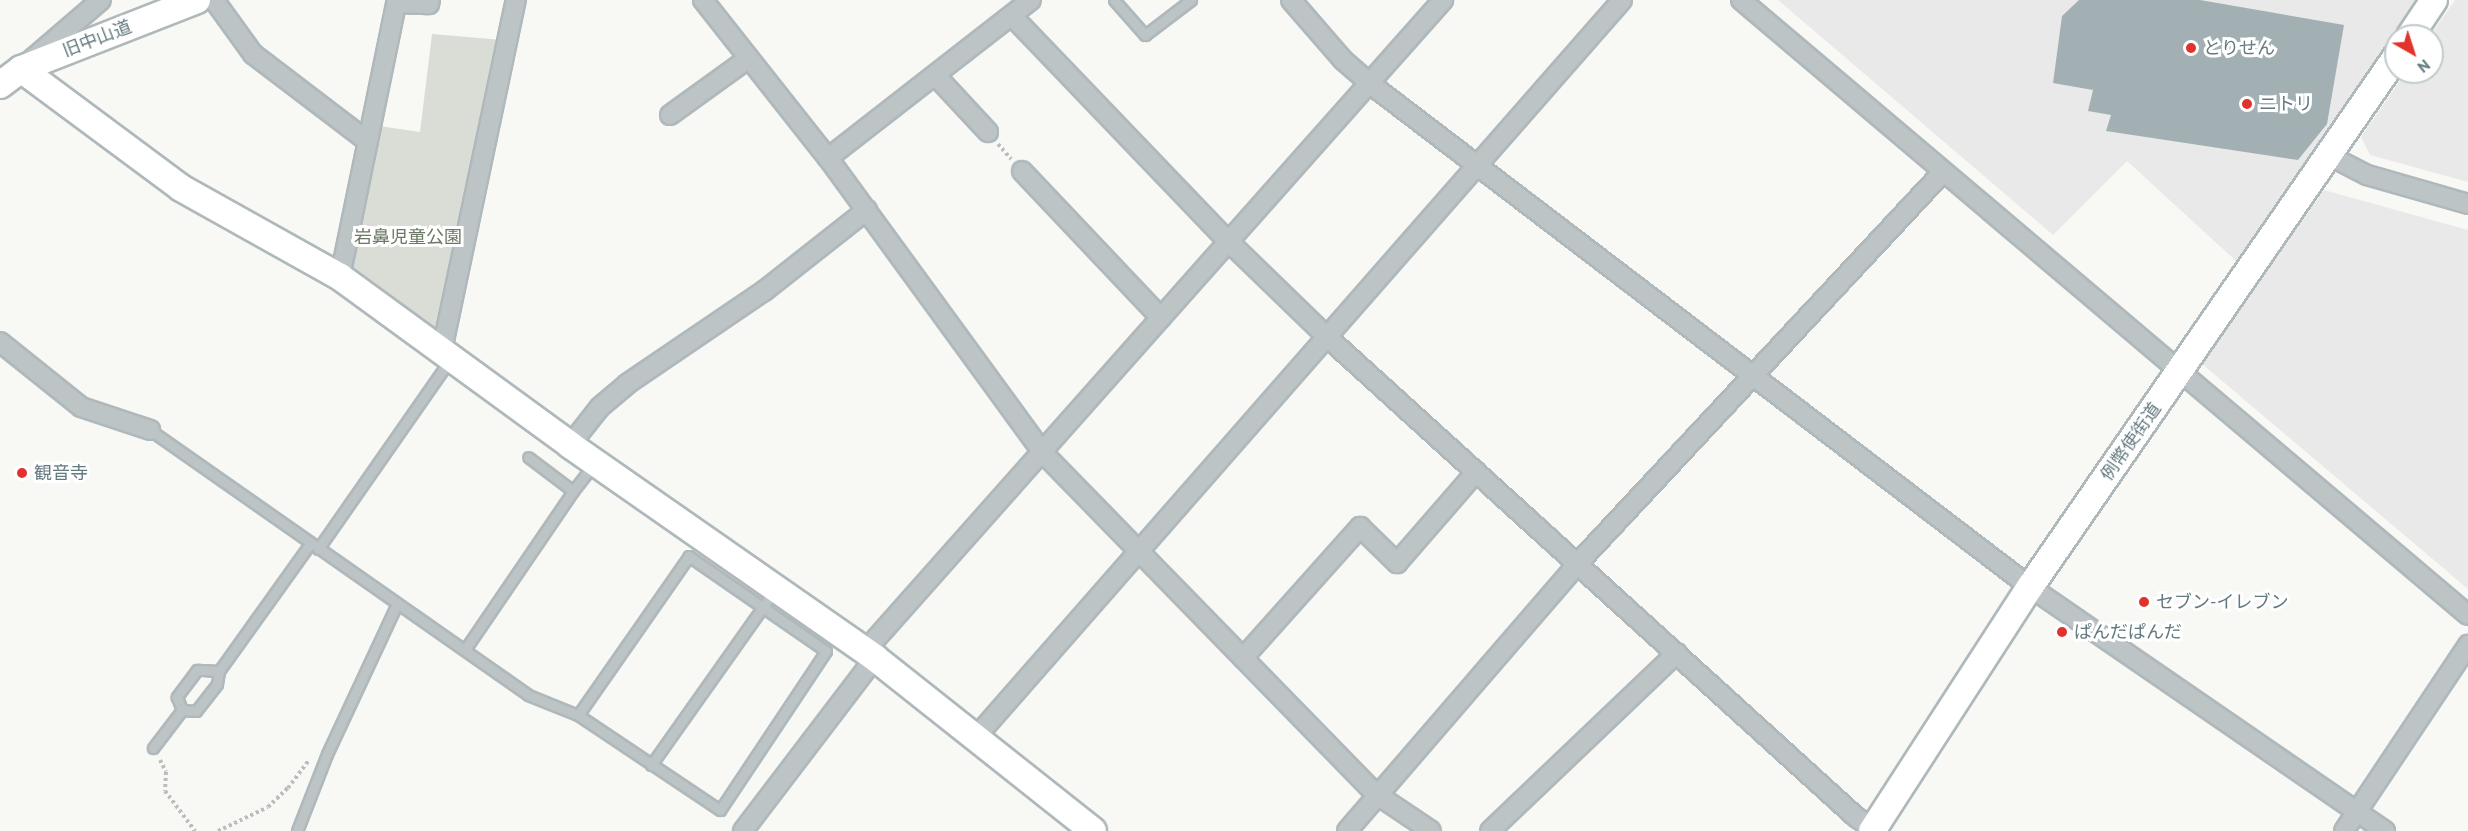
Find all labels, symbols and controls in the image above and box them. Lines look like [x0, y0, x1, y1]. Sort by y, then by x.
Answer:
street label: 旧中山道 [60, 16, 134, 62]
north arrow [2384, 24, 2444, 84]
place label: とりせん [2203, 37, 2275, 59]
marker: とりせん [2184, 41, 2198, 55]
text: N [2414, 55, 2434, 78]
place label: ニトリ [2259, 93, 2313, 115]
marker: ニトリ [2240, 97, 2254, 111]
park label: 岩鼻児童公園 [354, 226, 462, 248]
street label: 例幣使街道 [2096, 399, 2166, 485]
place label: 観音寺 [34, 462, 88, 484]
marker: 観音寺 [15, 466, 29, 480]
place label: セブン-イレブン [2156, 591, 2288, 613]
marker: セブン-イレブン [2137, 595, 2151, 609]
place label: ぱんだぱんだ [2074, 621, 2182, 643]
marker: ぱんだぱんだ [2055, 625, 2069, 639]

